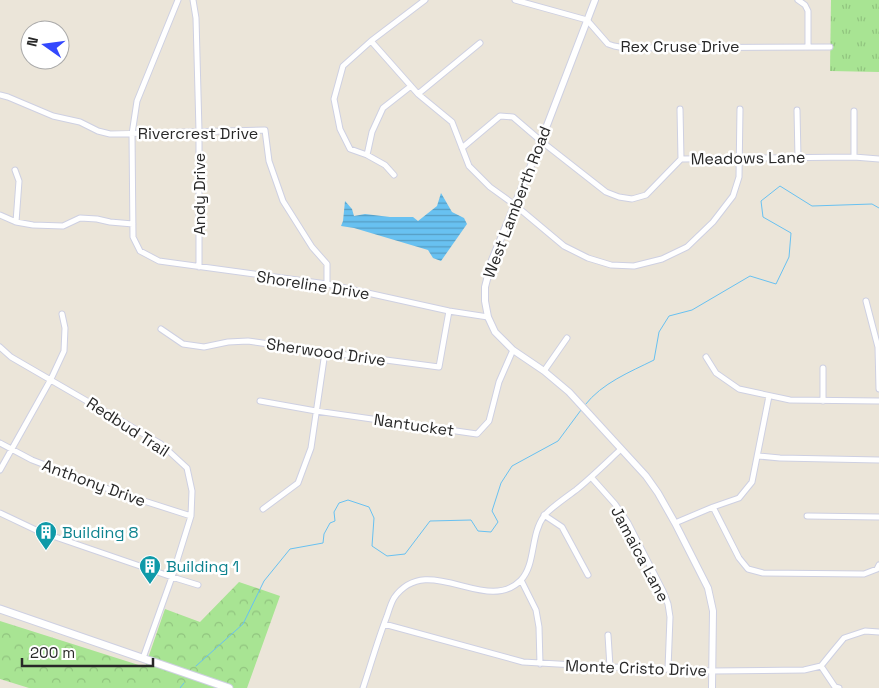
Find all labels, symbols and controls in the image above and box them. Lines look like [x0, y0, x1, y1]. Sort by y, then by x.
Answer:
north arrow [20, 20, 70, 70]
text: N [23, 35, 42, 49]
street label: Rex Cruse Drive [620, 36, 740, 57]
street label: Rivercrest Drive [138, 123, 258, 144]
street label: West Lamberth Road [478, 123, 556, 281]
street label: Meadows Lane [690, 146, 806, 170]
street label: Andy Drive [189, 153, 210, 235]
street label: Shoreline Drive [255, 266, 371, 304]
street label: Sherwood Drive [265, 333, 387, 371]
street label: Redbud Trail [82, 392, 174, 462]
street label: Nantucket [373, 409, 455, 441]
street label: Anthony Drive [39, 455, 149, 511]
street label: Jamaica Lane [606, 503, 674, 605]
building icon: Building 8 [34, 520, 58, 551]
place label: Building 8 [62, 522, 139, 543]
building icon: Building 1 [138, 554, 162, 585]
place label: Building 1 [166, 556, 239, 577]
scale bar [22, 636, 154, 668]
text: 200 m [30, 643, 75, 662]
street label: Monte Cristo Drive [565, 655, 707, 681]

